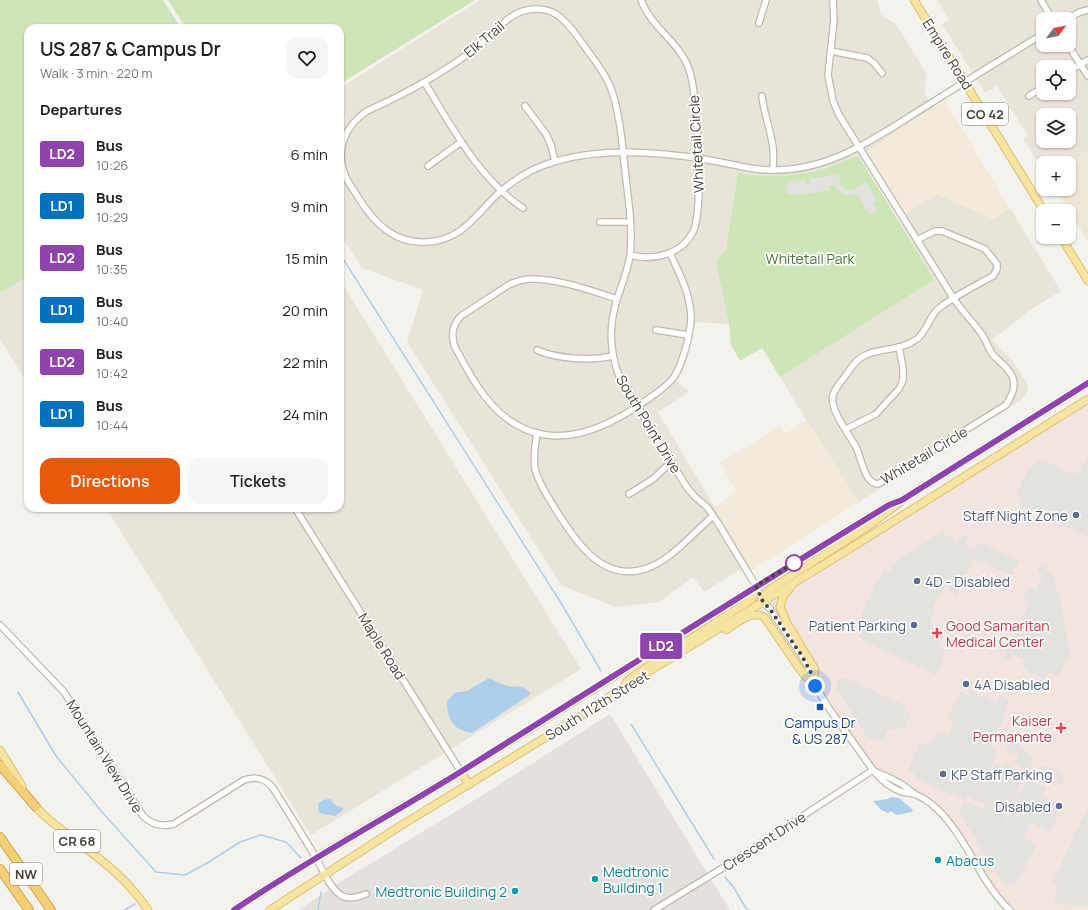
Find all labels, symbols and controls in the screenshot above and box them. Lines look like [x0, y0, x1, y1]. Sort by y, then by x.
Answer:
north arrow [1036, 12, 1076, 52]
map controls [1036, 12, 1076, 244]
street label: Empire Road [919, 15, 977, 93]
street label: Elk Trail [460, 16, 508, 62]
text: US 287 & Campus Dr [40, 36, 221, 62]
button: heart [286, 37, 328, 79]
button: locate [1036, 60, 1076, 100]
text: Walk · 3 min · 220 m [40, 64, 153, 82]
street label: Whitetail Circle [684, 95, 708, 193]
text: Departures [40, 99, 122, 120]
road number: CO 42 [962, 103, 1008, 125]
button: layers [1036, 108, 1076, 148]
text: Bus [96, 135, 123, 156]
text: LD2 [49, 144, 75, 163]
text: 6 min [291, 144, 328, 165]
text: 10:26 [96, 156, 128, 174]
button: + [1036, 156, 1076, 196]
text: Bus [96, 187, 123, 208]
text: LD1 [50, 196, 74, 215]
text: 9 min [291, 196, 328, 217]
button: − [1036, 204, 1076, 244]
text: 10:29 [96, 208, 128, 226]
text: Bus [96, 239, 123, 260]
text: LD2 [49, 248, 75, 267]
text: 15 min [285, 248, 328, 269]
park label: Whitetail Park [766, 249, 855, 268]
text: 10:35 [96, 260, 128, 278]
text: Bus [96, 291, 123, 312]
text: LD1 [50, 300, 74, 319]
text: 20 min [282, 300, 328, 321]
text: 10:40 [96, 312, 128, 330]
text: Bus [96, 343, 123, 364]
text: LD2 [49, 352, 75, 371]
text: 22 min [283, 352, 328, 373]
text: 10:42 [96, 364, 128, 382]
street label: South Point Drive [612, 371, 686, 477]
text: Bus [96, 395, 123, 416]
text: LD1 [50, 404, 74, 423]
text: 24 min [283, 404, 328, 425]
text: 10:44 [96, 416, 128, 434]
street label: Whitetail Circle [877, 422, 971, 488]
button: Directions [40, 458, 180, 504]
button: Tickets [188, 458, 328, 504]
place label: Staff Night Zone [963, 506, 1068, 525]
marker: Staff Night Zone [1071, 510, 1081, 520]
unlabelled marker [785, 554, 803, 572]
place label: 4D - Disabled [925, 572, 1010, 591]
marker: 4D - Disabled [912, 576, 922, 586]
street label: Maple Road [354, 609, 410, 683]
place label: Patient Parking [809, 616, 906, 635]
place label: Good Samaritan Medical Center [946, 616, 1050, 651]
marker: Patient Parking [909, 620, 919, 630]
marker: Good Samaritan Medical Center [931, 627, 943, 639]
line badge: LD2 [638, 633, 684, 659]
text: LD2 [648, 636, 674, 655]
street label: South 112th Street [542, 665, 653, 745]
place label: 4A Disabled [974, 675, 1050, 694]
your location [805, 676, 825, 696]
marker: 4A Disabled [961, 679, 971, 689]
street label: Mountain View Drive [62, 696, 148, 816]
marker: Campus Dr & US 287 [815, 702, 825, 712]
place label: Kaiser Permanente [973, 711, 1052, 746]
place label: Campus Dr & US 287 [785, 713, 855, 748]
marker: Kaiser Permanente [1055, 722, 1067, 734]
place label: KP Staff Parking [951, 765, 1052, 784]
marker: KP Staff Parking [938, 769, 948, 779]
place label: Disabled [995, 797, 1051, 816]
marker: Disabled [1054, 801, 1064, 811]
street label: Crescent Drive [719, 807, 809, 875]
road number: CR 68 [54, 830, 100, 852]
place label: Abacus [946, 851, 994, 870]
marker: Abacus [933, 855, 943, 865]
place label: Medtronic Building 1 [603, 862, 670, 897]
road number: NW [10, 863, 42, 885]
marker: Medtronic Building 1 [590, 874, 600, 884]
place label: Medtronic Building 2 [375, 882, 507, 901]
marker: Medtronic Building 2 [510, 886, 520, 896]

